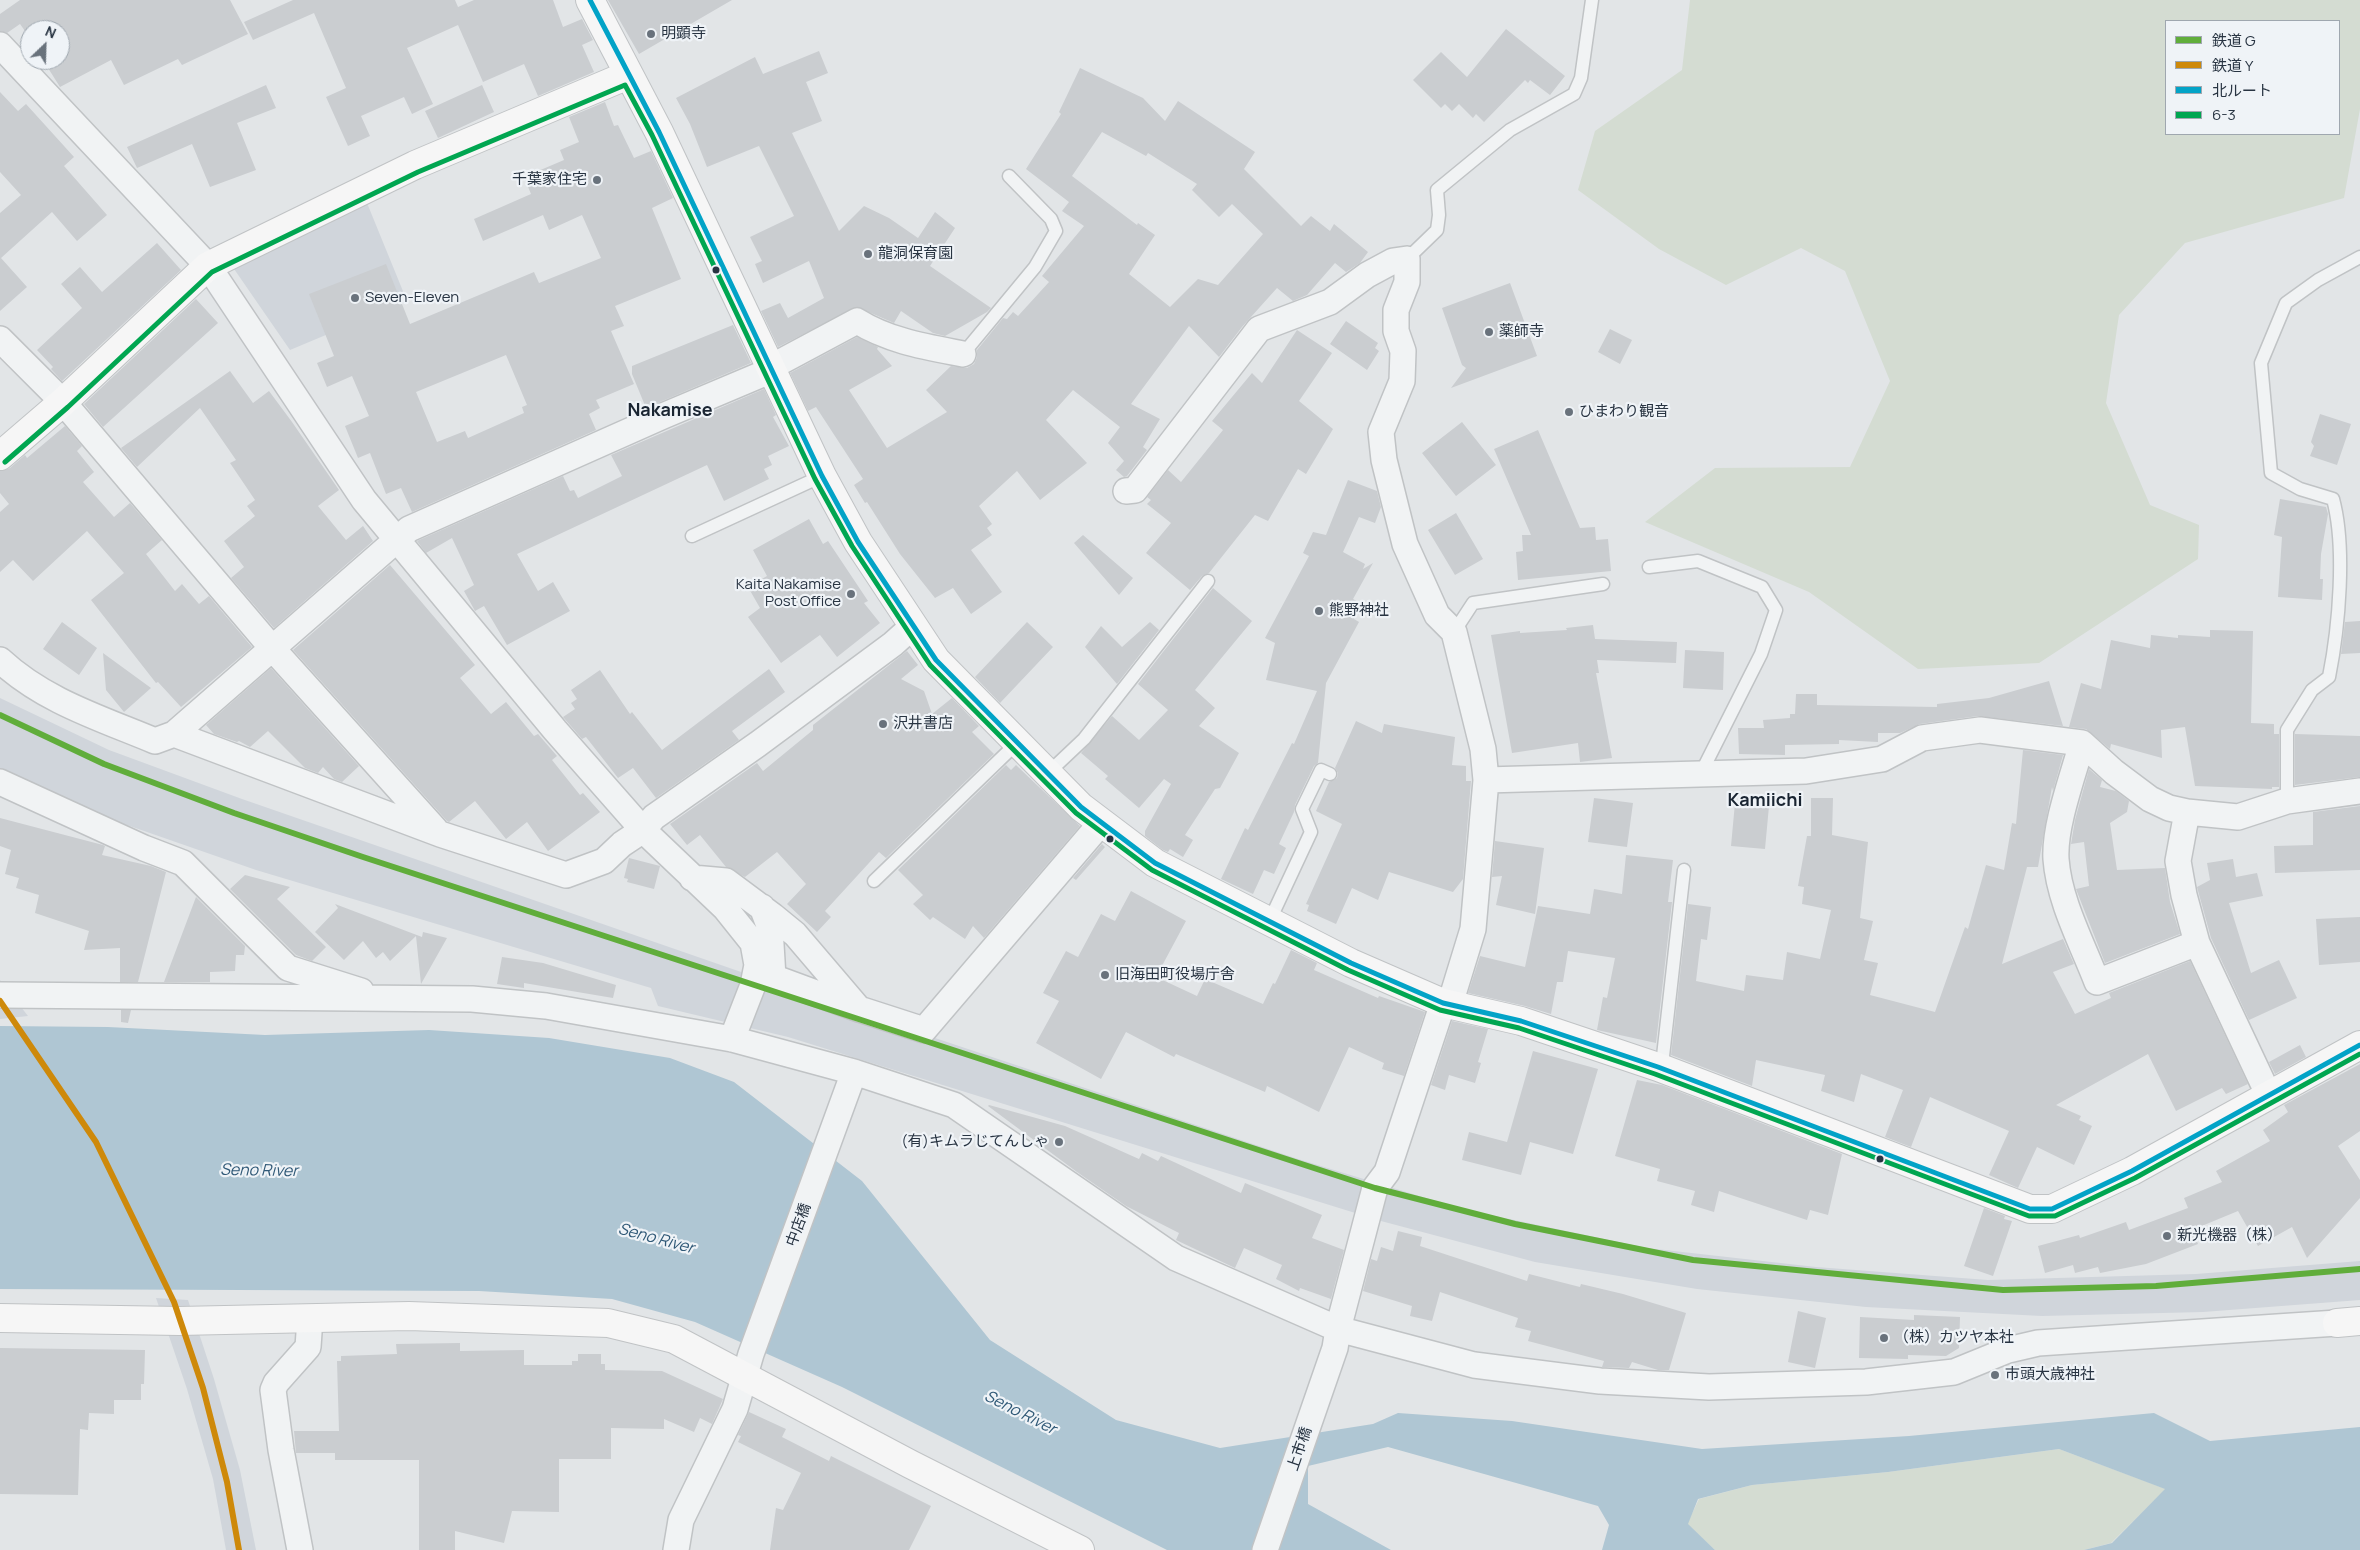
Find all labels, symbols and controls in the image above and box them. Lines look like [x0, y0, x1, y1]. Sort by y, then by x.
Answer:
north arrow [20, 20, 70, 70]
legend [2165, 20, 2340, 135]
text: N [42, 21, 59, 42]
place label: 明顕寺 [661, 25, 706, 43]
marker: 明顕寺 [645, 28, 657, 40]
text: 鉄道 G [2212, 30, 2256, 51]
text: 鉄道 Y [2212, 55, 2253, 76]
text: 北ルート [2212, 80, 2272, 101]
text: 6-3 [2212, 104, 2236, 125]
place label: 千葉家住宅 [512, 171, 587, 189]
marker: 千葉家住宅 [591, 174, 603, 186]
place label: 龍洞保育園 [878, 245, 953, 263]
marker: 龍洞保育園 [862, 248, 874, 260]
unlabelled marker [711, 265, 721, 275]
place label: Seven-Eleven [365, 289, 459, 307]
marker: Seven-Eleven [349, 292, 361, 304]
place label: 薬師寺 [1499, 323, 1544, 341]
marker: 薬師寺 [1483, 326, 1495, 338]
district label: Nakamise [627, 400, 713, 422]
place label: ひまわり観音 [1579, 403, 1669, 421]
marker: ひまわり観音 [1563, 406, 1575, 418]
place label: Kaita Nakamise Post Office [736, 576, 841, 611]
marker: Kaita Nakamise Post Office [845, 588, 857, 600]
place label: 熊野神社 [1329, 602, 1389, 620]
marker: 熊野神社 [1313, 605, 1325, 617]
place label: 沢井書店 [893, 715, 953, 733]
marker: 沢井書店 [877, 718, 889, 730]
district label: Kamiichi [1728, 790, 1802, 812]
unlabelled marker [1105, 834, 1115, 844]
place label: 旧海田町役場庁舎 [1115, 966, 1235, 984]
marker: 旧海田町役場庁舎 [1099, 969, 1111, 981]
place label: (有)キムラじてんしゃ [901, 1133, 1049, 1151]
marker: (有)キムラじてんしゃ [1053, 1136, 1065, 1148]
unlabelled marker [1875, 1154, 1885, 1164]
water label: Seno River [220, 1161, 298, 1181]
street label: 中店橋 [783, 1201, 815, 1249]
water label: Seno River [616, 1220, 696, 1258]
place label: 新光機器（株） [2177, 1227, 2282, 1245]
marker: 新光機器（株） [2161, 1230, 2173, 1242]
place label: （株）カツヤ本社 [1894, 1329, 2014, 1347]
marker: （株）カツヤ本社 [1878, 1332, 1890, 1344]
place label: 市頭大歳神社 [2005, 1366, 2095, 1384]
marker: 市頭大歳神社 [1989, 1369, 2001, 1381]
water label: Seno River [981, 1387, 1059, 1439]
street label: 上市橋 [1284, 1425, 1316, 1473]

